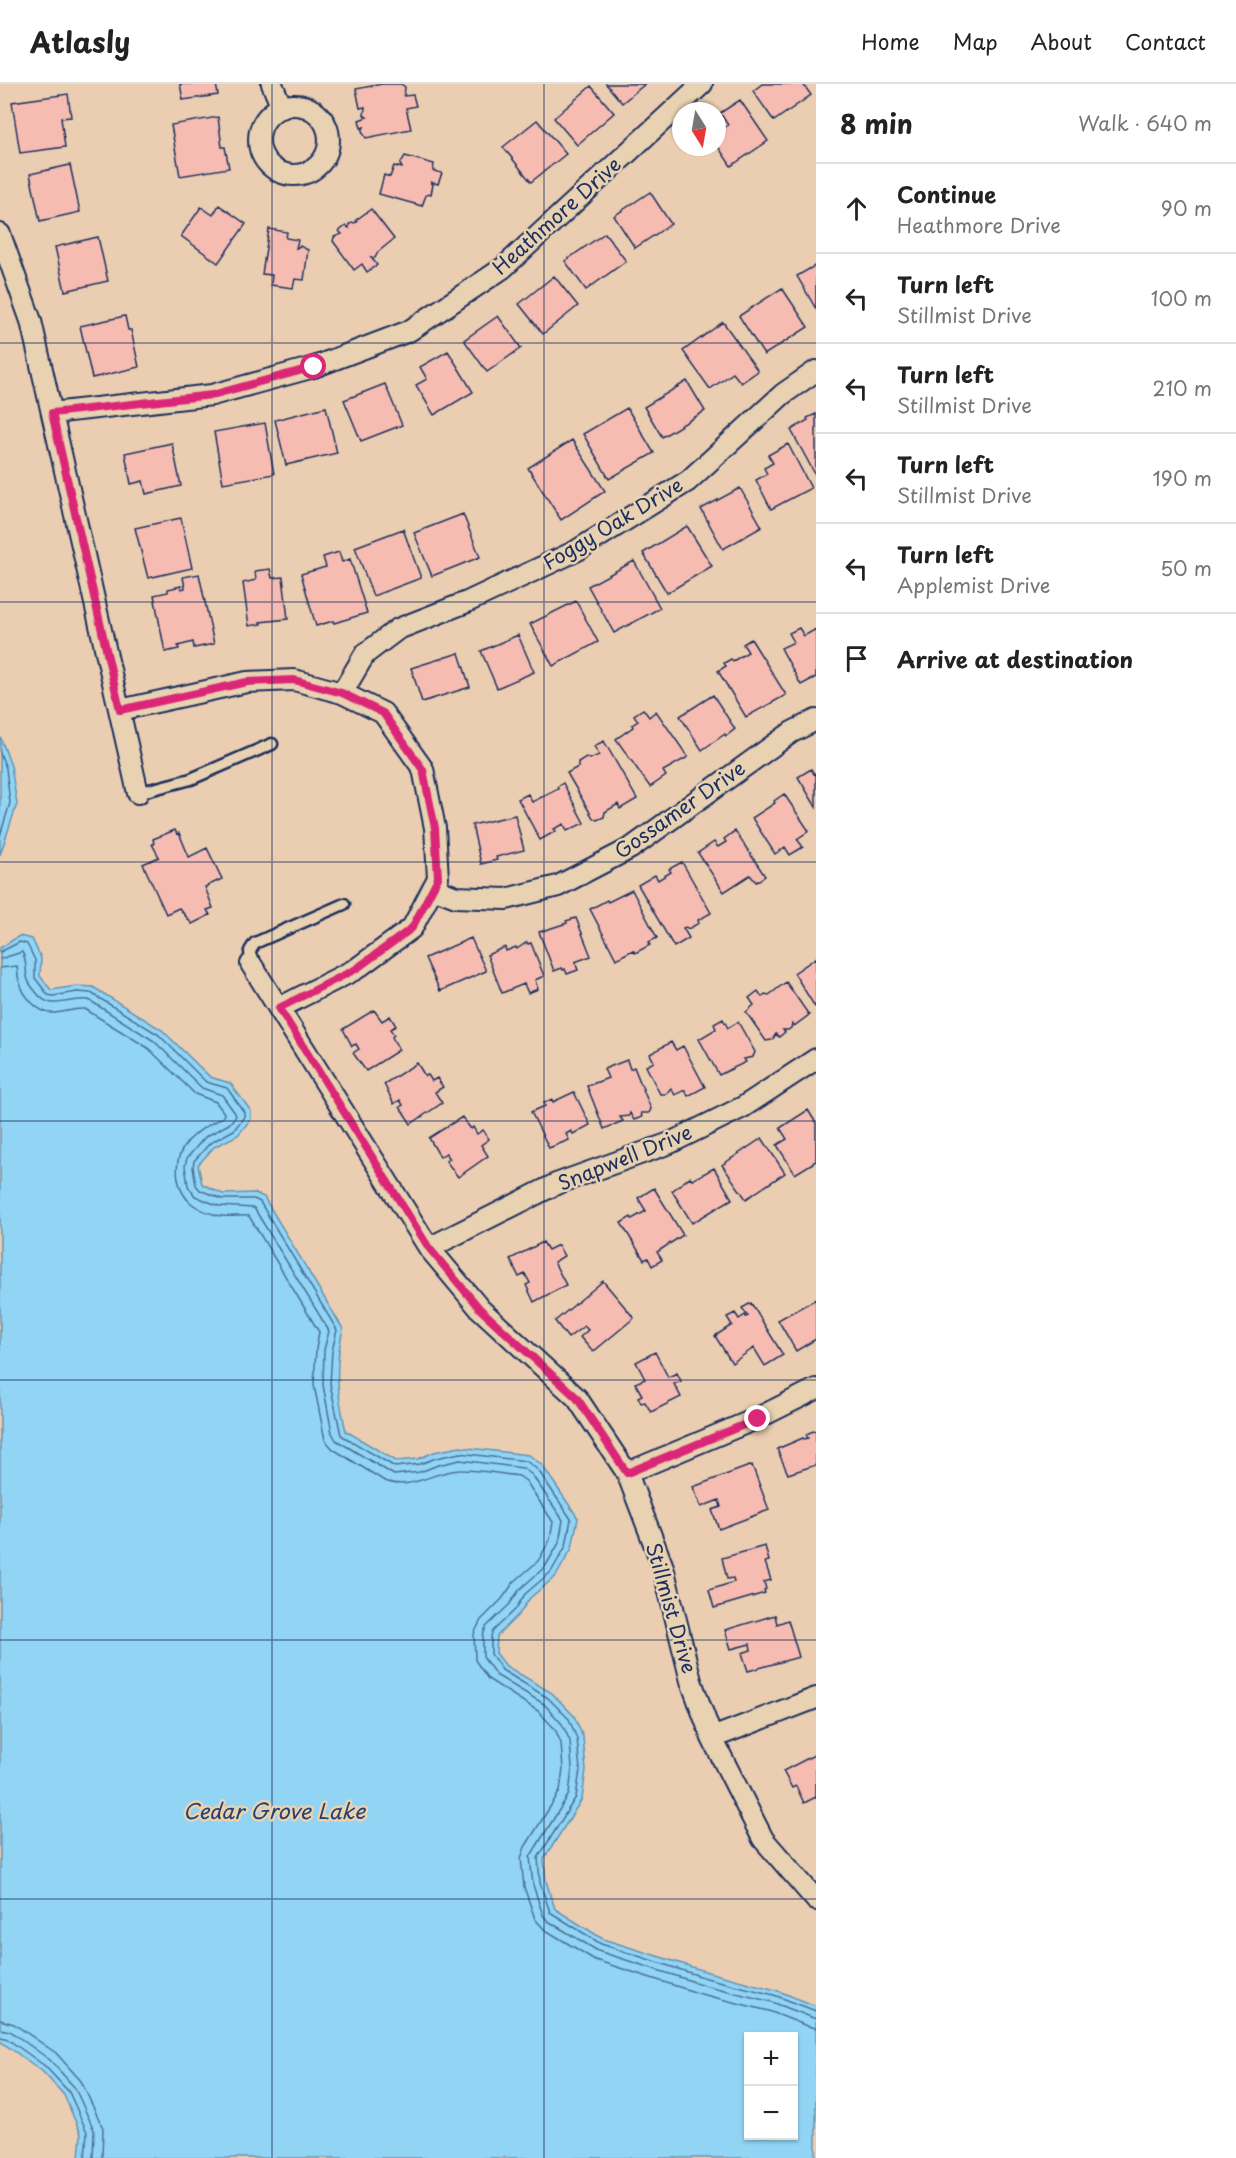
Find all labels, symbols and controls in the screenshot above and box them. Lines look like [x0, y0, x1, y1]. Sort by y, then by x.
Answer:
text: Atlasly [30, 20, 130, 63]
text: Home [861, 25, 920, 57]
text: Map [953, 25, 998, 57]
text: About [1031, 25, 1092, 57]
text: Contact [1125, 25, 1206, 57]
north arrow [672, 102, 726, 156]
text: 8 min [840, 104, 913, 143]
text: Walk · 640 m [1078, 108, 1212, 138]
street label: Heathmore Drive [485, 149, 627, 281]
text: Continue [897, 177, 996, 210]
icon: ahead [840, 192, 873, 225]
text: 90 m [1161, 193, 1212, 223]
text: Heathmore Drive [897, 210, 1061, 240]
text: Turn left [897, 267, 994, 300]
icon: left [840, 282, 873, 315]
text: 100 m [1151, 283, 1212, 313]
text: Stillmist Drive [897, 300, 1032, 330]
route start [300, 353, 326, 379]
text: Turn left [897, 357, 994, 390]
icon: left [840, 372, 873, 405]
text: 210 m [1153, 373, 1212, 403]
text: Stillmist Drive [897, 390, 1032, 420]
text: Turn left [897, 447, 994, 480]
icon: left [840, 462, 873, 495]
text: 190 m [1153, 463, 1212, 493]
street label: Foggy Oak Drive [537, 469, 688, 577]
text: Stillmist Drive [897, 480, 1032, 510]
text: Turn left [897, 537, 994, 570]
icon: left [840, 552, 873, 585]
text: 50 m [1160, 553, 1212, 583]
text: Applemist Drive [897, 570, 1050, 600]
icon: arrive [840, 642, 873, 675]
text: Arrive at destination [897, 642, 1133, 675]
street label: Gossamer Drive [608, 753, 751, 866]
street label: Snapwell Drive [553, 1117, 696, 1198]
route end [744, 1405, 770, 1431]
street label: Stillmist Drive [639, 1539, 705, 1677]
water label: Cedar Grove Lake [183, 1794, 367, 1826]
map controls [744, 2032, 798, 2140]
button: + [744, 2032, 798, 2086]
button: − [744, 2086, 798, 2140]

